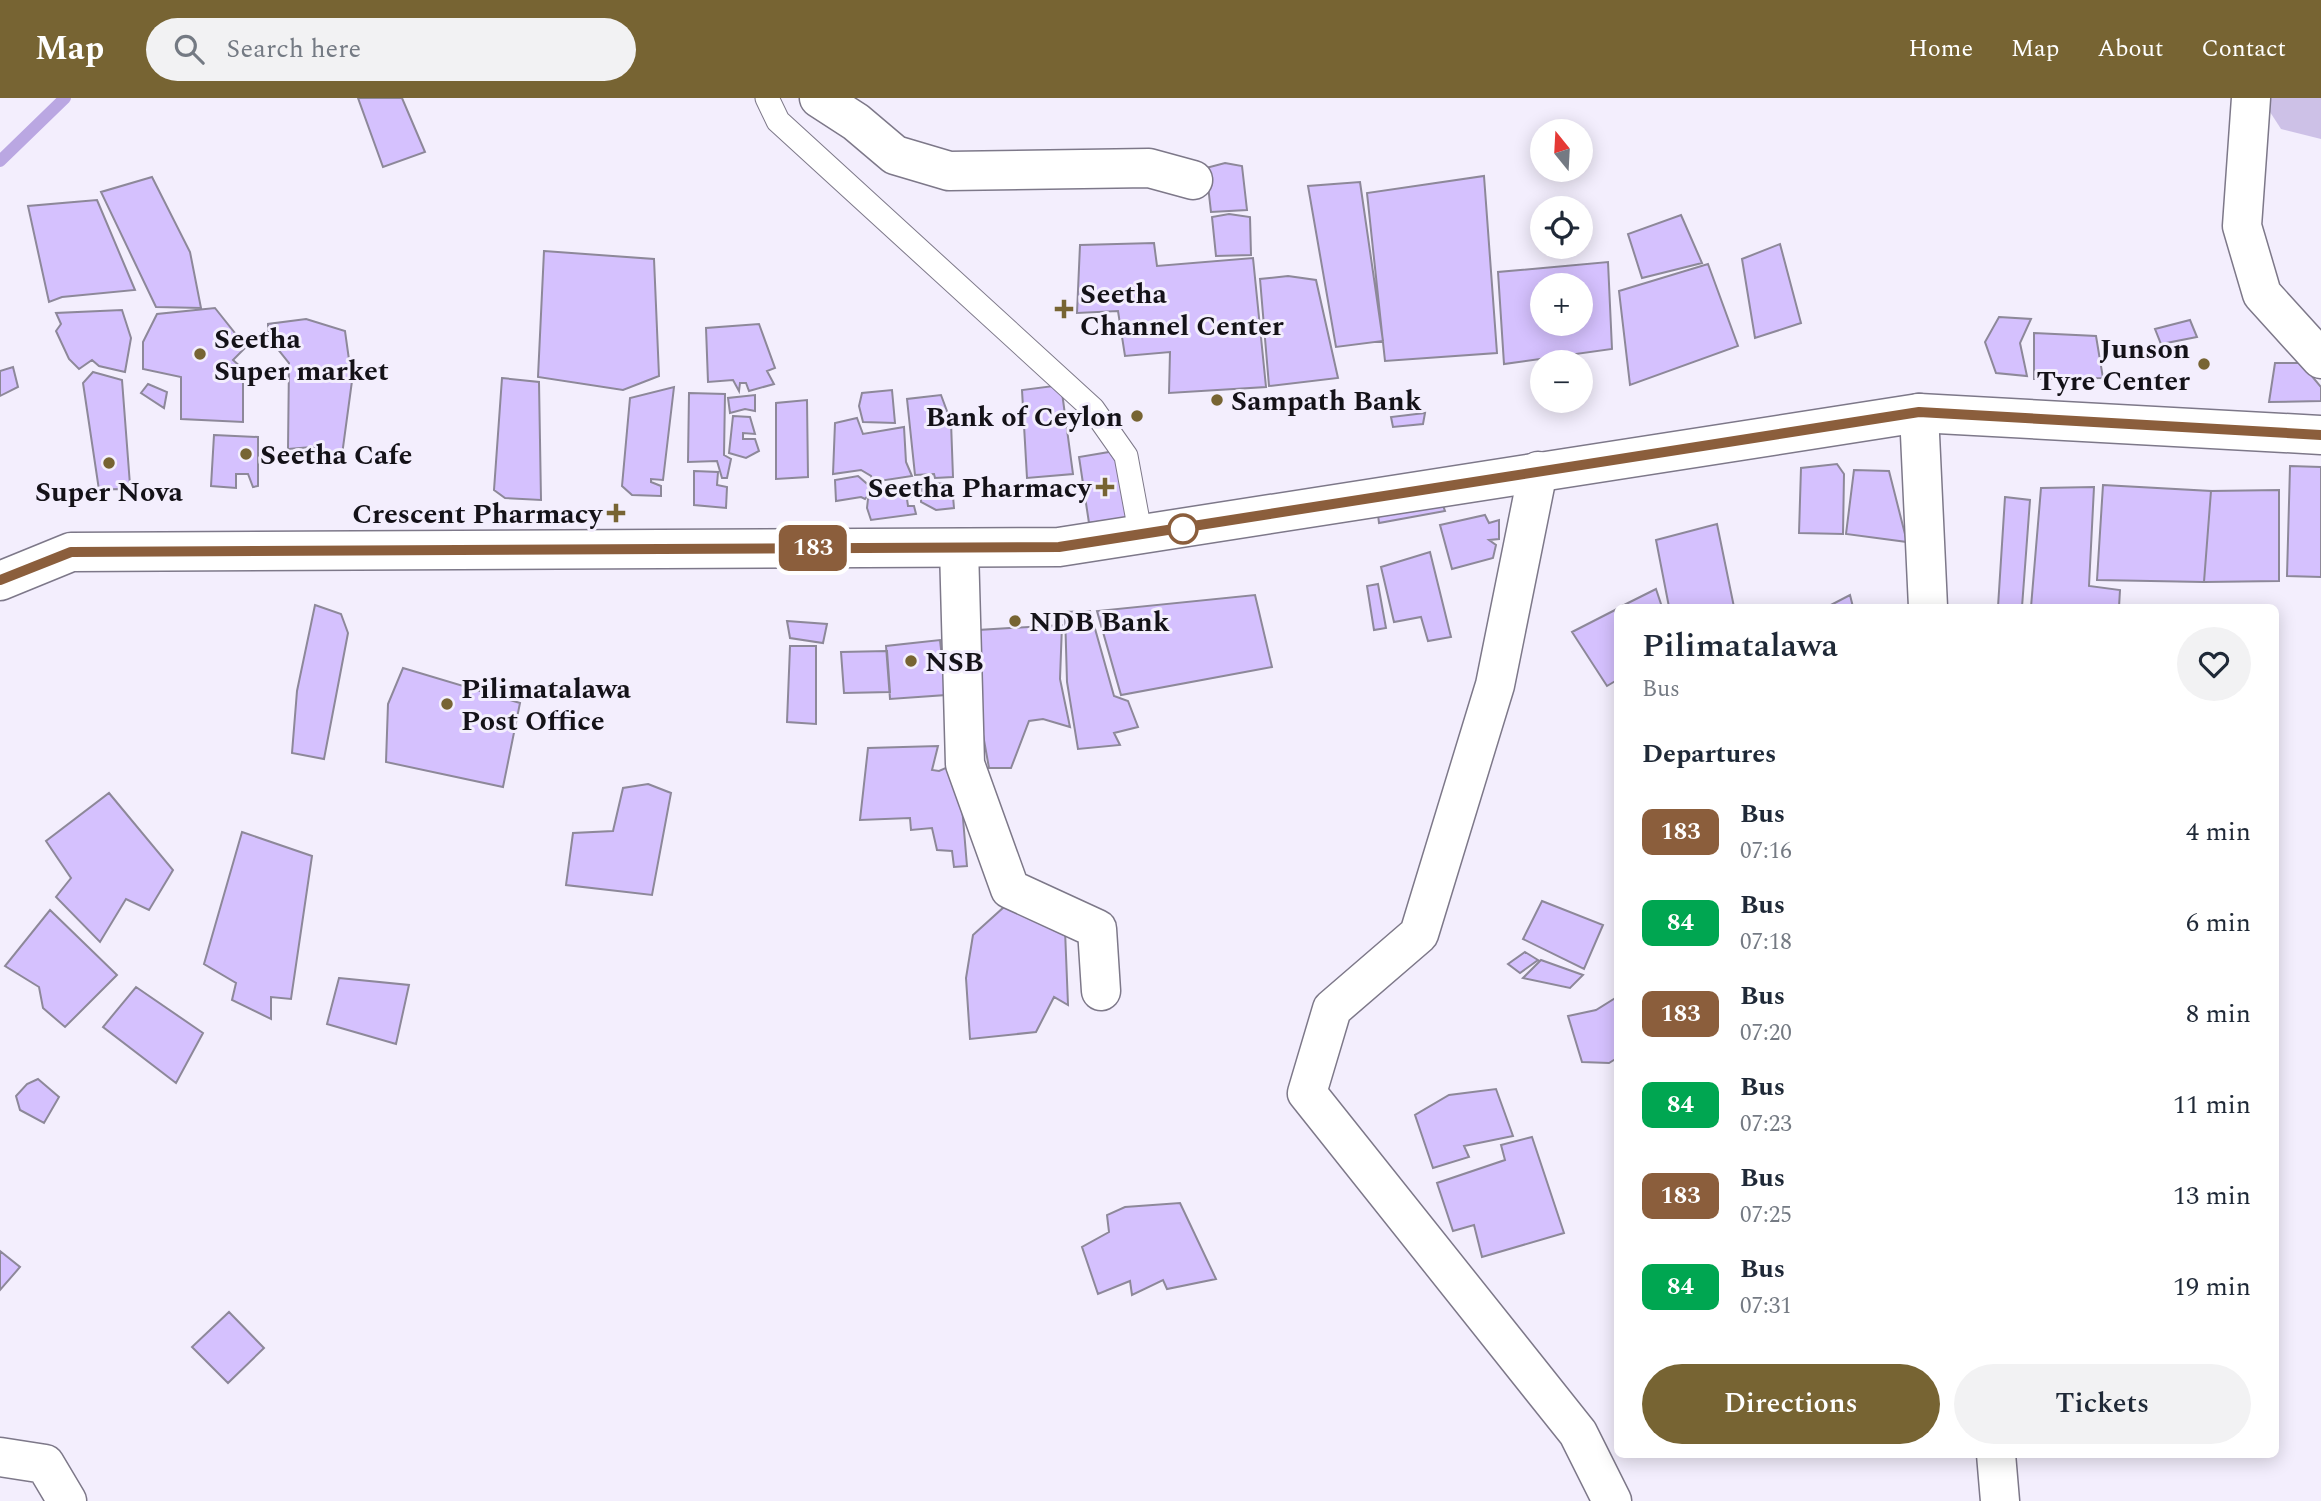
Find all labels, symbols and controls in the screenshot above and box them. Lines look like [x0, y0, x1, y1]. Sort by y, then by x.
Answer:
search box [146, 18, 636, 81]
text: Map [35, 24, 104, 74]
text: Search here [226, 29, 361, 69]
icon: search [170, 30, 208, 68]
text: Home [1908, 31, 1973, 67]
text: Map [2011, 31, 2059, 67]
text: About [2097, 31, 2163, 67]
text: Contact [2201, 31, 2286, 67]
north arrow [1530, 119, 1592, 182]
map controls [1530, 119, 1593, 413]
button: locate [1530, 196, 1593, 259]
place label: Seetha Channel Center [1080, 273, 1284, 348]
button: + [1530, 273, 1593, 336]
marker: Seetha Channel Center [1054, 299, 1074, 319]
place label: Seetha Super market [214, 318, 389, 393]
place label: Junson Tyre Center [2036, 328, 2190, 403]
marker: Seetha Super market [192, 346, 208, 362]
button: − [1530, 350, 1593, 413]
marker: Junson Tyre Center [2196, 356, 2212, 372]
place label: Sampath Bank [1231, 380, 1422, 423]
marker: Sampath Bank [1209, 392, 1225, 408]
place label: Bank of Ceylon [926, 396, 1123, 439]
marker: Bank of Ceylon [1129, 408, 1145, 424]
place label: Seetha Cafe [260, 434, 412, 477]
marker: Seetha Cafe [238, 446, 254, 462]
marker: Super Nova [101, 455, 117, 471]
place label: Seetha Pharmacy [867, 467, 1093, 510]
place label: Super Nova [35, 471, 184, 514]
marker: Seetha Pharmacy [1097, 479, 1113, 495]
place label: Crescent Pharmacy [352, 493, 604, 536]
marker: Crescent Pharmacy [608, 505, 624, 521]
unlabelled marker [1168, 514, 1198, 544]
line badge: 183 [773, 525, 853, 571]
text: 183 [793, 530, 833, 566]
place label: NDB Bank [1029, 601, 1170, 644]
marker: NDB Bank [1007, 613, 1023, 629]
text: Pilimatalawa [1642, 621, 1838, 671]
button: heart [2177, 627, 2251, 701]
place label: NSB [925, 641, 984, 684]
marker: NSB [903, 653, 919, 669]
place label: Pilimatalawa Post Office [461, 668, 632, 743]
text: Bus [1642, 672, 1680, 707]
marker: Pilimatalawa Post Office [439, 696, 455, 712]
text: Departures [1642, 734, 1776, 774]
text: Bus [1740, 794, 1785, 834]
text: 4 min [2186, 812, 2251, 852]
text: 183 [1660, 814, 1701, 850]
text: 07:16 [1740, 834, 1792, 869]
text: Bus [1740, 885, 1785, 925]
text: 6 min [2186, 903, 2251, 943]
text: 84 [1667, 905, 1694, 941]
text: 07:18 [1740, 925, 1792, 960]
text: Bus [1740, 976, 1785, 1016]
text: 8 min [2186, 994, 2251, 1034]
text: 183 [1660, 996, 1701, 1032]
text: 07:20 [1740, 1016, 1792, 1051]
text: Bus [1740, 1067, 1785, 1107]
text: 11 min [2173, 1085, 2251, 1125]
text: 84 [1667, 1087, 1694, 1123]
text: 07:23 [1740, 1107, 1792, 1142]
text: Bus [1740, 1158, 1785, 1198]
text: 13 min [2173, 1176, 2251, 1216]
text: 183 [1660, 1178, 1701, 1214]
text: 07:25 [1740, 1198, 1792, 1233]
text: Bus [1740, 1249, 1785, 1289]
text: 19 min [2173, 1267, 2251, 1307]
text: 84 [1667, 1269, 1694, 1305]
text: 07:31 [1740, 1289, 1792, 1324]
button: Directions [1642, 1364, 1940, 1444]
button: Tickets [1954, 1364, 2251, 1444]

